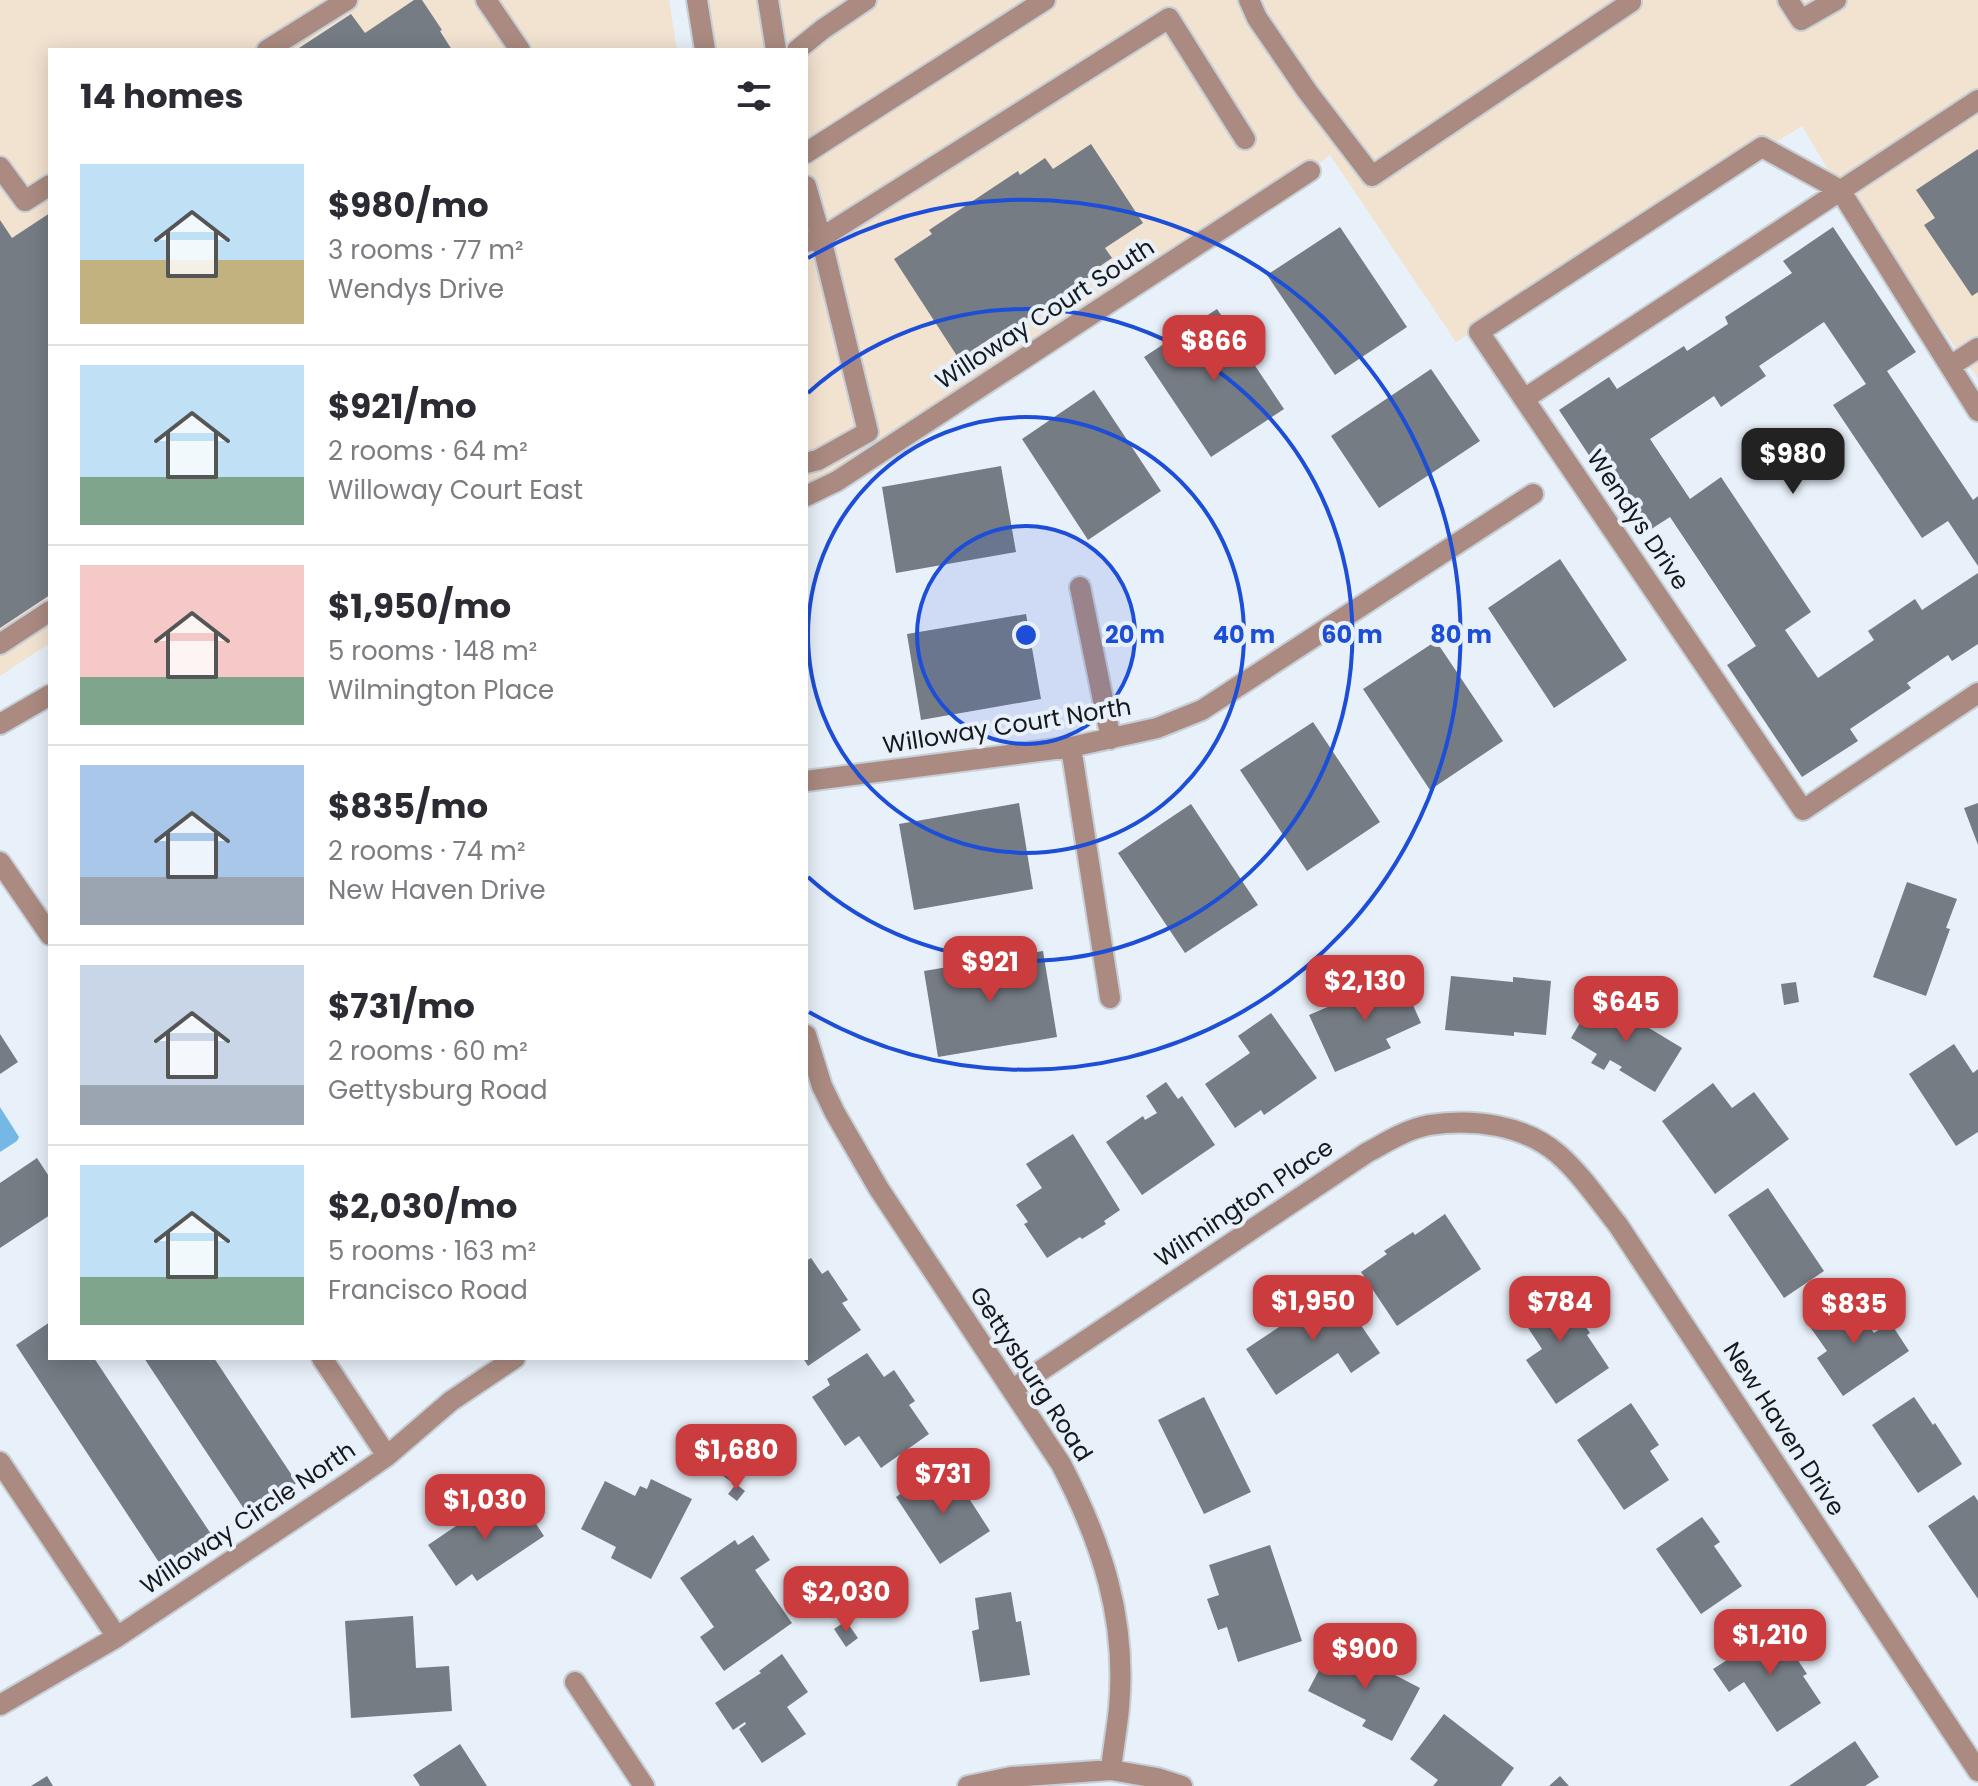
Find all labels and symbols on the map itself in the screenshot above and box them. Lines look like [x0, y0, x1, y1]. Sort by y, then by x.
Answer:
street label: Willoway Court South [929, 230, 1160, 397]
pin: $866 [1167, 315, 1261, 383]
pin: $980 [1746, 428, 1840, 496]
street label: Wendys Drive [1579, 443, 1698, 596]
text: 20 m [1105, 618, 1165, 651]
text: 40 m [1213, 618, 1275, 651]
text: 60 m [1321, 618, 1383, 651]
text: 80 m [1430, 618, 1492, 651]
centre of rings [1012, 621, 1040, 649]
street label: Willoway Court North [880, 690, 1133, 761]
pin: $921 [943, 936, 1037, 1004]
pin: $2,130 [1300, 955, 1430, 1023]
pin: $645 [1579, 976, 1673, 1044]
street label: Wilmington Place [1148, 1131, 1339, 1275]
pin: $1,950 [1248, 1275, 1378, 1343]
pin: $784 [1513, 1276, 1607, 1344]
pin: $835 [1807, 1278, 1901, 1346]
street label: Gettysburg Road [962, 1280, 1100, 1468]
street label: New Haven Drive [1716, 1335, 1853, 1522]
pin: $1,680 [671, 1424, 801, 1492]
street label: Willoway Circle North [134, 1433, 362, 1602]
pin: $731 [896, 1448, 990, 1516]
pin: $1,030 [420, 1474, 550, 1542]
pin: $2,030 [781, 1566, 911, 1634]
pin: $1,210 [1705, 1609, 1835, 1677]
pin: $900 [1318, 1623, 1412, 1691]

